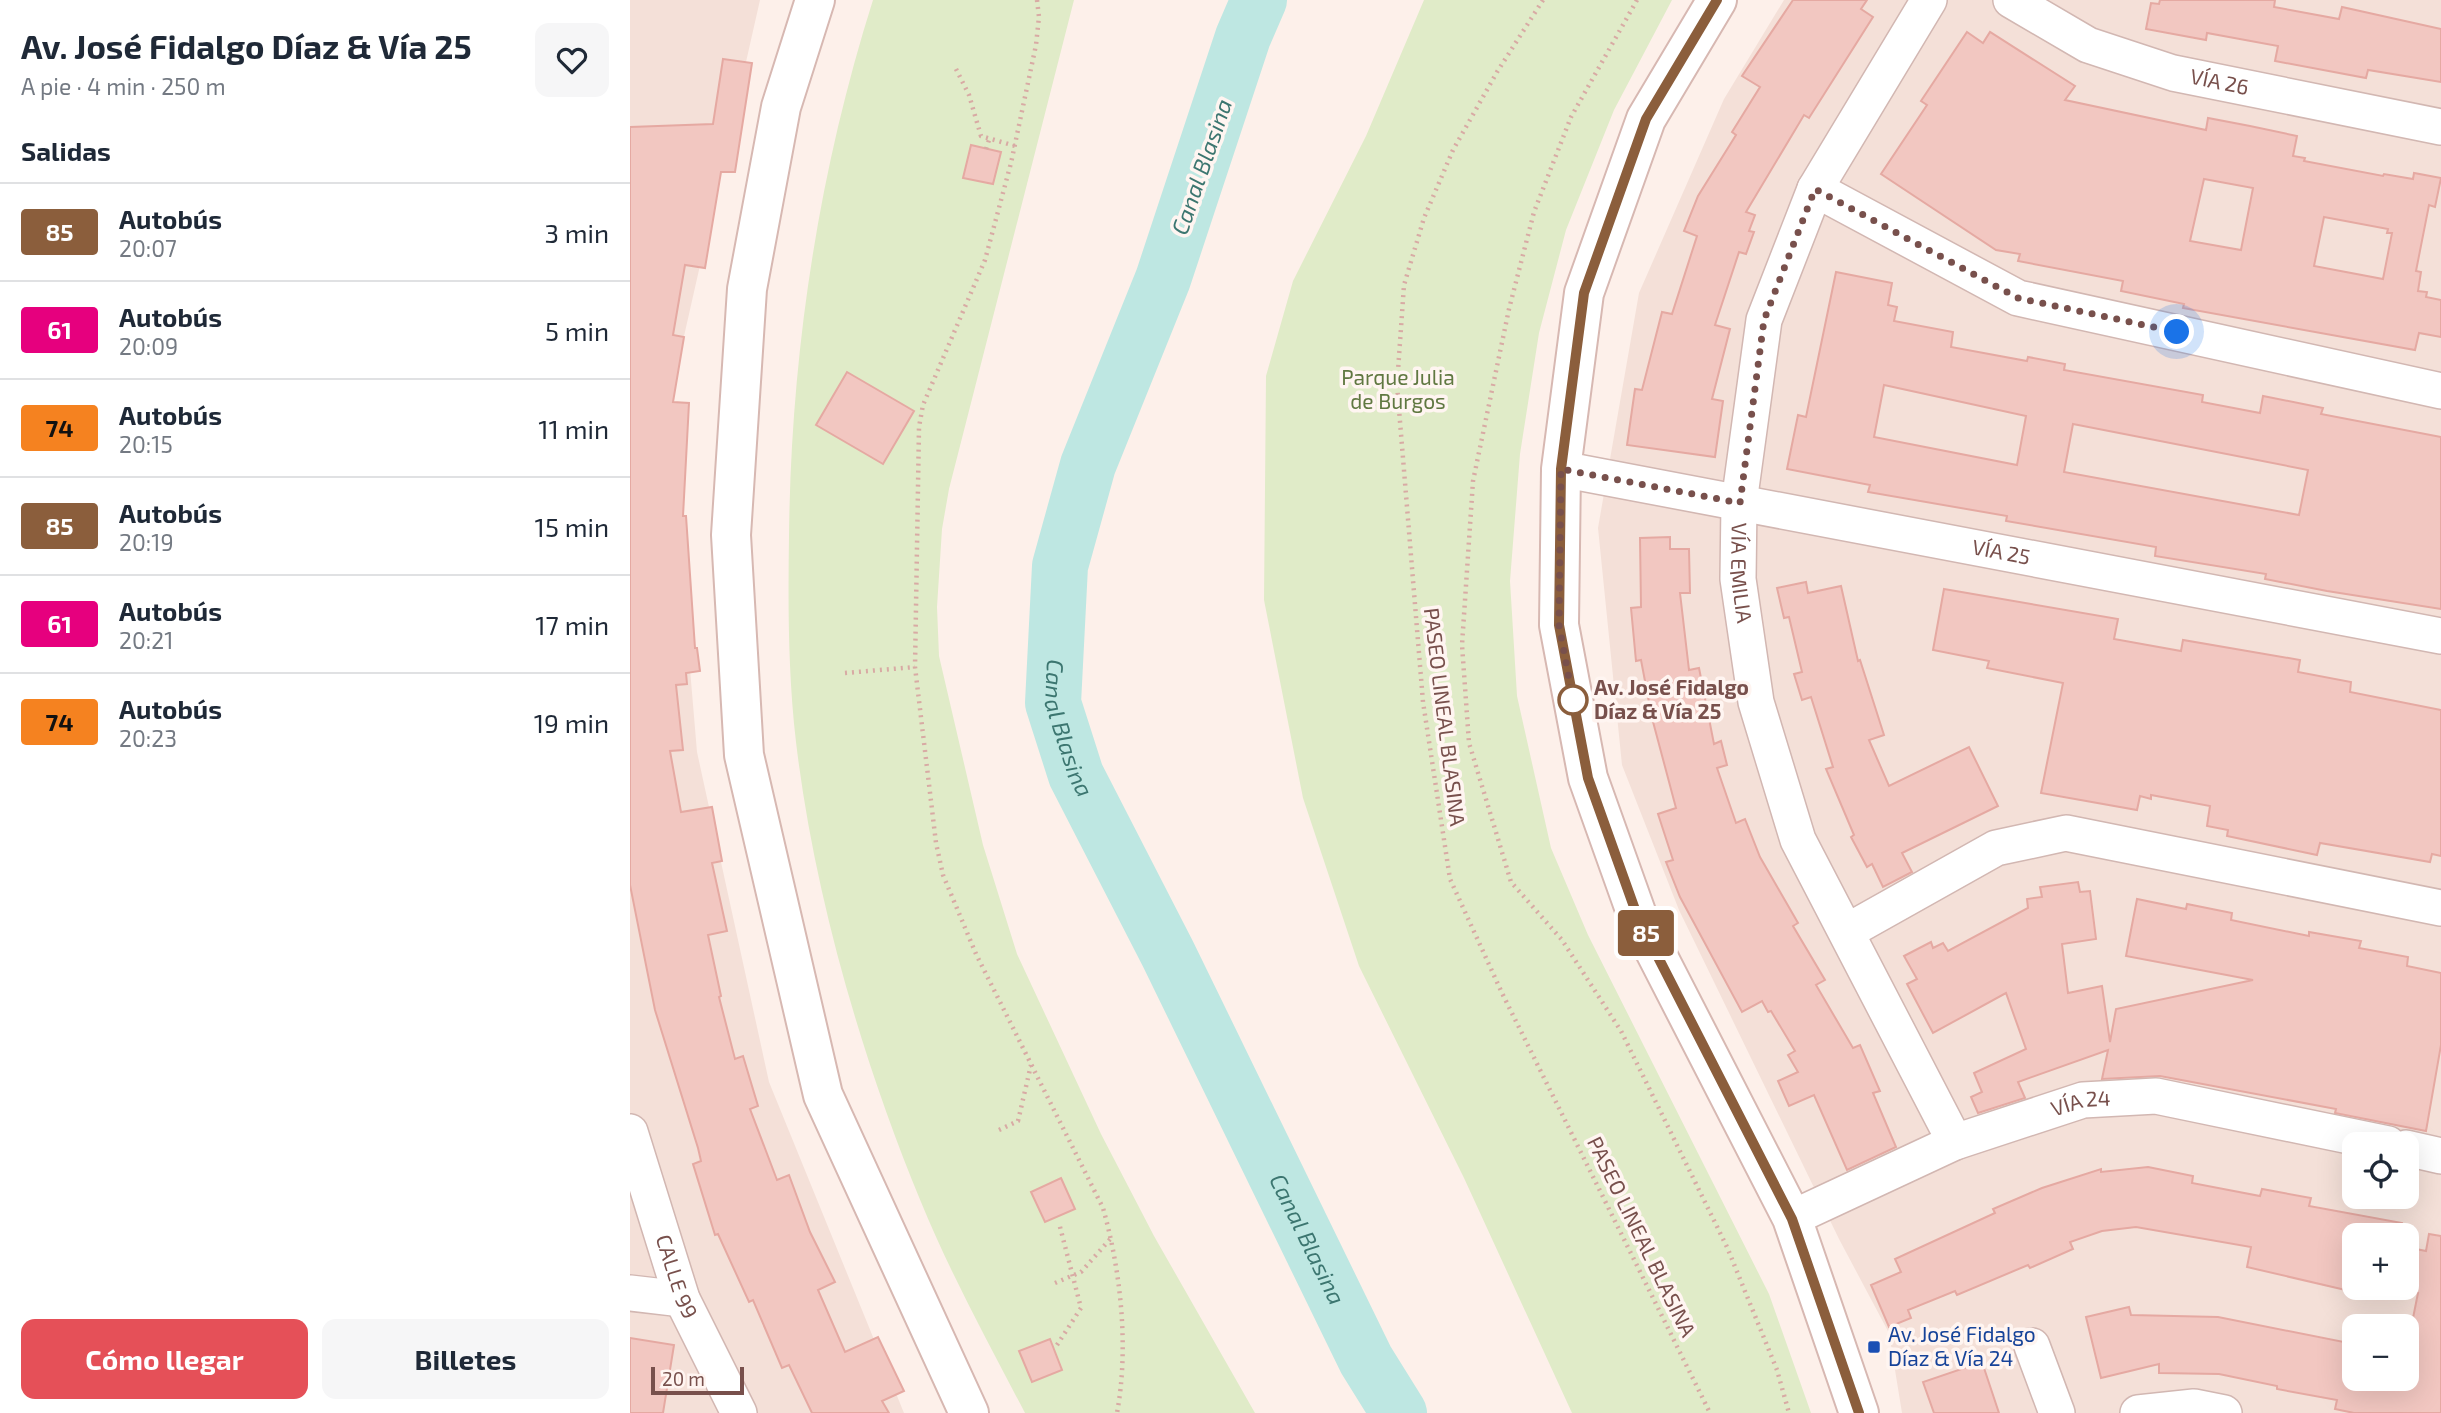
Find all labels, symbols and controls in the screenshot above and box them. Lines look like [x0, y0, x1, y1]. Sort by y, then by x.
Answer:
button: heart [535, 23, 609, 97]
text: Av. José Fidalgo Díaz & Vía 25 [21, 26, 472, 66]
street label: VÍA 26 [2188, 63, 2251, 99]
text: A pie · 4 min · 250 m [21, 72, 226, 100]
water label: Canal Blasina [1165, 95, 1237, 238]
text: Salidas [21, 135, 111, 166]
text: Autobús [119, 203, 222, 234]
text: 85 [45, 217, 74, 246]
text: 3 min [544, 217, 609, 248]
text: 20:07 [119, 234, 177, 262]
text: Autobús [119, 301, 222, 332]
your location [2159, 314, 2194, 349]
text: 61 [47, 315, 72, 344]
text: 5 min [545, 315, 609, 346]
text: 20:09 [119, 332, 178, 360]
park label: Parque Julia de Burgos [1341, 364, 1455, 413]
text: Autobús [119, 399, 222, 430]
text: 74 [46, 413, 73, 442]
text: 11 min [538, 413, 609, 444]
text: 20:15 [119, 430, 173, 458]
text: Autobús [119, 497, 222, 528]
text: 85 [45, 511, 74, 540]
text: 15 min [535, 511, 609, 542]
street label: VÍA EMILIA [1726, 523, 1758, 624]
text: 20:19 [119, 528, 174, 556]
street label: VÍA 25 [1970, 533, 2033, 569]
text: Autobús [119, 595, 222, 626]
street label: PASEO LINEAL BLASINA [1420, 606, 1471, 827]
text: 61 [47, 609, 72, 638]
text: 17 min [535, 609, 609, 640]
text: 20:21 [119, 626, 173, 654]
water label: Canal Blasina [1039, 659, 1100, 801]
place label: Av. José Fidalgo Díaz & Vía 25 [1594, 674, 1749, 723]
marker: Av. José Fidalgo Díaz & Vía 25 [1558, 685, 1588, 715]
text: Autobús [119, 693, 222, 724]
text: 74 [46, 707, 73, 736]
text: 19 min [534, 707, 609, 738]
text: 20:23 [119, 724, 177, 752]
line badge: 85 [1614, 910, 1678, 956]
text: 85 [1632, 918, 1660, 947]
street label: VÍA 24 [2048, 1085, 2111, 1121]
street label: PASEO LINEAL BLASINA [1583, 1132, 1702, 1341]
map controls [2342, 1132, 2419, 1391]
button: locate [2342, 1132, 2419, 1209]
water label: Canal Blasina [1264, 1169, 1352, 1309]
button: + [2342, 1223, 2419, 1300]
street label: CALLE 99 [652, 1231, 704, 1322]
button: − [2342, 1314, 2419, 1391]
button: Cómo llegar [21, 1319, 308, 1399]
button: Billetes [322, 1319, 609, 1399]
place label: Av. José Fidalgo Díaz & Vía 24 [1888, 1321, 2036, 1370]
marker: Av. José Fidalgo Díaz & Vía 24 [1866, 1339, 1882, 1355]
scale bar [651, 1364, 744, 1396]
text: 20 m [662, 1367, 705, 1390]

